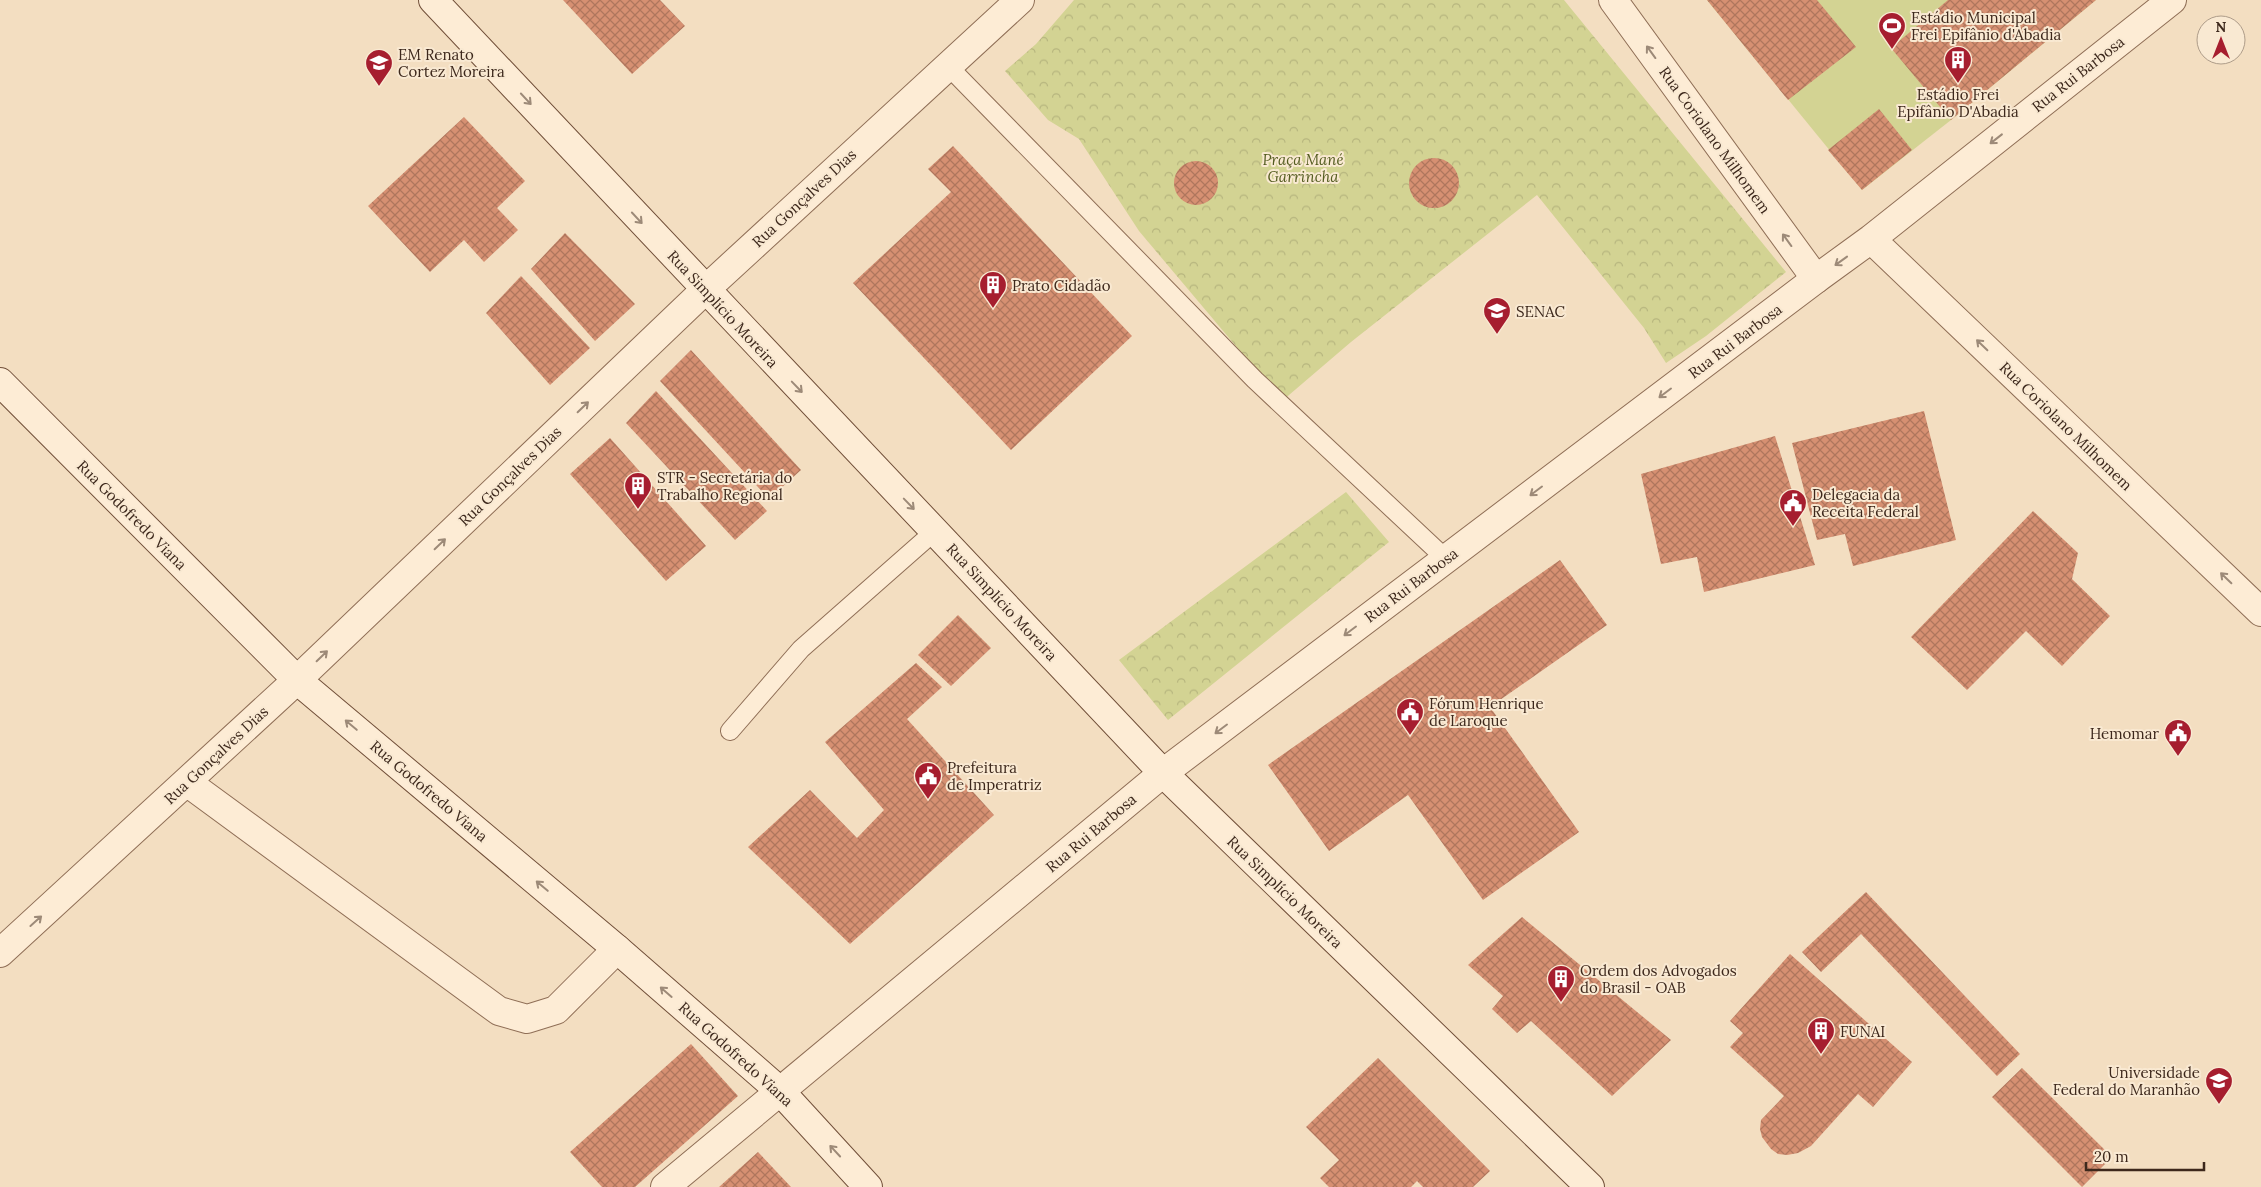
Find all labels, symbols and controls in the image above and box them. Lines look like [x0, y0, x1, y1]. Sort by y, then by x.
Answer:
place label: Estádio Municipal Frei Epifânio d'Abadia [1911, 8, 2061, 44]
sports icon: Estádio Municipal Frei Epifânio d'Abadia [1877, 11, 1907, 50]
north arrow [2196, 15, 2246, 65]
text: N [2216, 18, 2227, 36]
street label: Rua Rui Barbosa [2028, 32, 2128, 116]
place label: EM Renato Cortez Moreira [398, 45, 505, 81]
one-way arrow [1646, 45, 1656, 59]
building icon: Estádio Frei Epifânio D'Abadia [1943, 45, 1973, 84]
school or university icon: EM Renato Cortez Moreira [364, 48, 394, 87]
street label: Rua Coriolano Milhomem [1655, 63, 1775, 217]
place label: Estádio Frei Epifânio D'Abadia [1897, 85, 2019, 121]
one-way arrow [520, 93, 532, 106]
one-way arrow [1990, 134, 2003, 145]
street label: Rua Gonçalves Dias [748, 145, 860, 251]
park label: Praça Mané Garrincha [1262, 150, 1344, 186]
one-way arrow [631, 211, 643, 224]
one-way arrow [1782, 234, 1793, 247]
street label: Rua Simplício Moreira [664, 246, 782, 372]
one-way arrow [1834, 256, 1848, 266]
building icon: Prato Cidadão [978, 270, 1008, 309]
place label: Prato Cidadão [1012, 276, 1111, 295]
school or university icon: SENAC [1482, 296, 1512, 335]
street label: Rua Rui Barbosa [1684, 299, 1786, 382]
place label: SENAC [1516, 302, 1566, 321]
one-way arrow [1975, 339, 1988, 351]
street label: Rua Coriolano Milhomem [1996, 358, 2136, 494]
one-way arrow [791, 380, 803, 393]
one-way arrow [1658, 388, 1672, 398]
one-way arrow [576, 401, 589, 413]
street label: Rua Gonçalves Dias [455, 422, 565, 530]
street label: Rua Godofredo Viana [73, 456, 191, 574]
place label: STR - Secretária do Trabalho Regional [657, 468, 793, 504]
building icon: STR - Secretária do Trabalho Regional [623, 471, 653, 510]
place label: Delegacia da Receita Federal [1812, 485, 1919, 521]
one-way arrow [1529, 486, 1543, 496]
public building icon: Delegacia da Receita Federal [1778, 488, 1808, 527]
one-way arrow [903, 498, 915, 511]
one-way arrow [433, 538, 445, 550]
street label: Rua Simplício Moreira [943, 539, 1061, 665]
street label: Rua Rui Barbosa [1360, 543, 1462, 626]
one-way arrow [2219, 572, 2232, 584]
one-way arrow [1343, 626, 1357, 636]
one-way arrow [316, 650, 329, 662]
place label: Fórum Henrique de Laroque [1429, 694, 1544, 730]
public building icon: Fórum Henrique de Laroque [1395, 697, 1425, 736]
street label: Rua Gonçalves Dias [160, 702, 272, 808]
public building icon: Hemomar [2163, 718, 2193, 757]
one-way arrow [345, 720, 358, 731]
one-way arrow [1214, 724, 1228, 734]
place label: Hemomar [2090, 724, 2159, 743]
street label: Rua Godofredo Viana [366, 736, 492, 846]
place label: Prefeitura de Imperatriz [947, 758, 1042, 794]
public building icon: Prefeitura de Imperatriz [913, 761, 943, 800]
street label: Rua Rui Barbosa [1042, 789, 1140, 876]
street label: Rua Simplício Moreira [1223, 832, 1347, 952]
one-way arrow [536, 881, 549, 892]
one-way arrow [30, 915, 43, 926]
place label: Ordem dos Advogados do Brasil - OAB [1580, 961, 1737, 997]
building icon: Ordem dos Advogados do Brasil - OAB [1546, 964, 1576, 1003]
one-way arrow [660, 987, 673, 998]
street label: Rua Godofredo Viana [675, 998, 797, 1111]
building icon: FUNAI [1806, 1016, 1836, 1055]
place label: FUNAI [1840, 1022, 1885, 1041]
place label: Universidade Federal do Maranhão [2053, 1063, 2200, 1099]
school or university icon: Universidade Federal do Maranhão [2204, 1066, 2234, 1105]
scale bar [2086, 1140, 2204, 1172]
one-way arrow [829, 1145, 841, 1158]
text: 20 m [2094, 1147, 2129, 1166]

